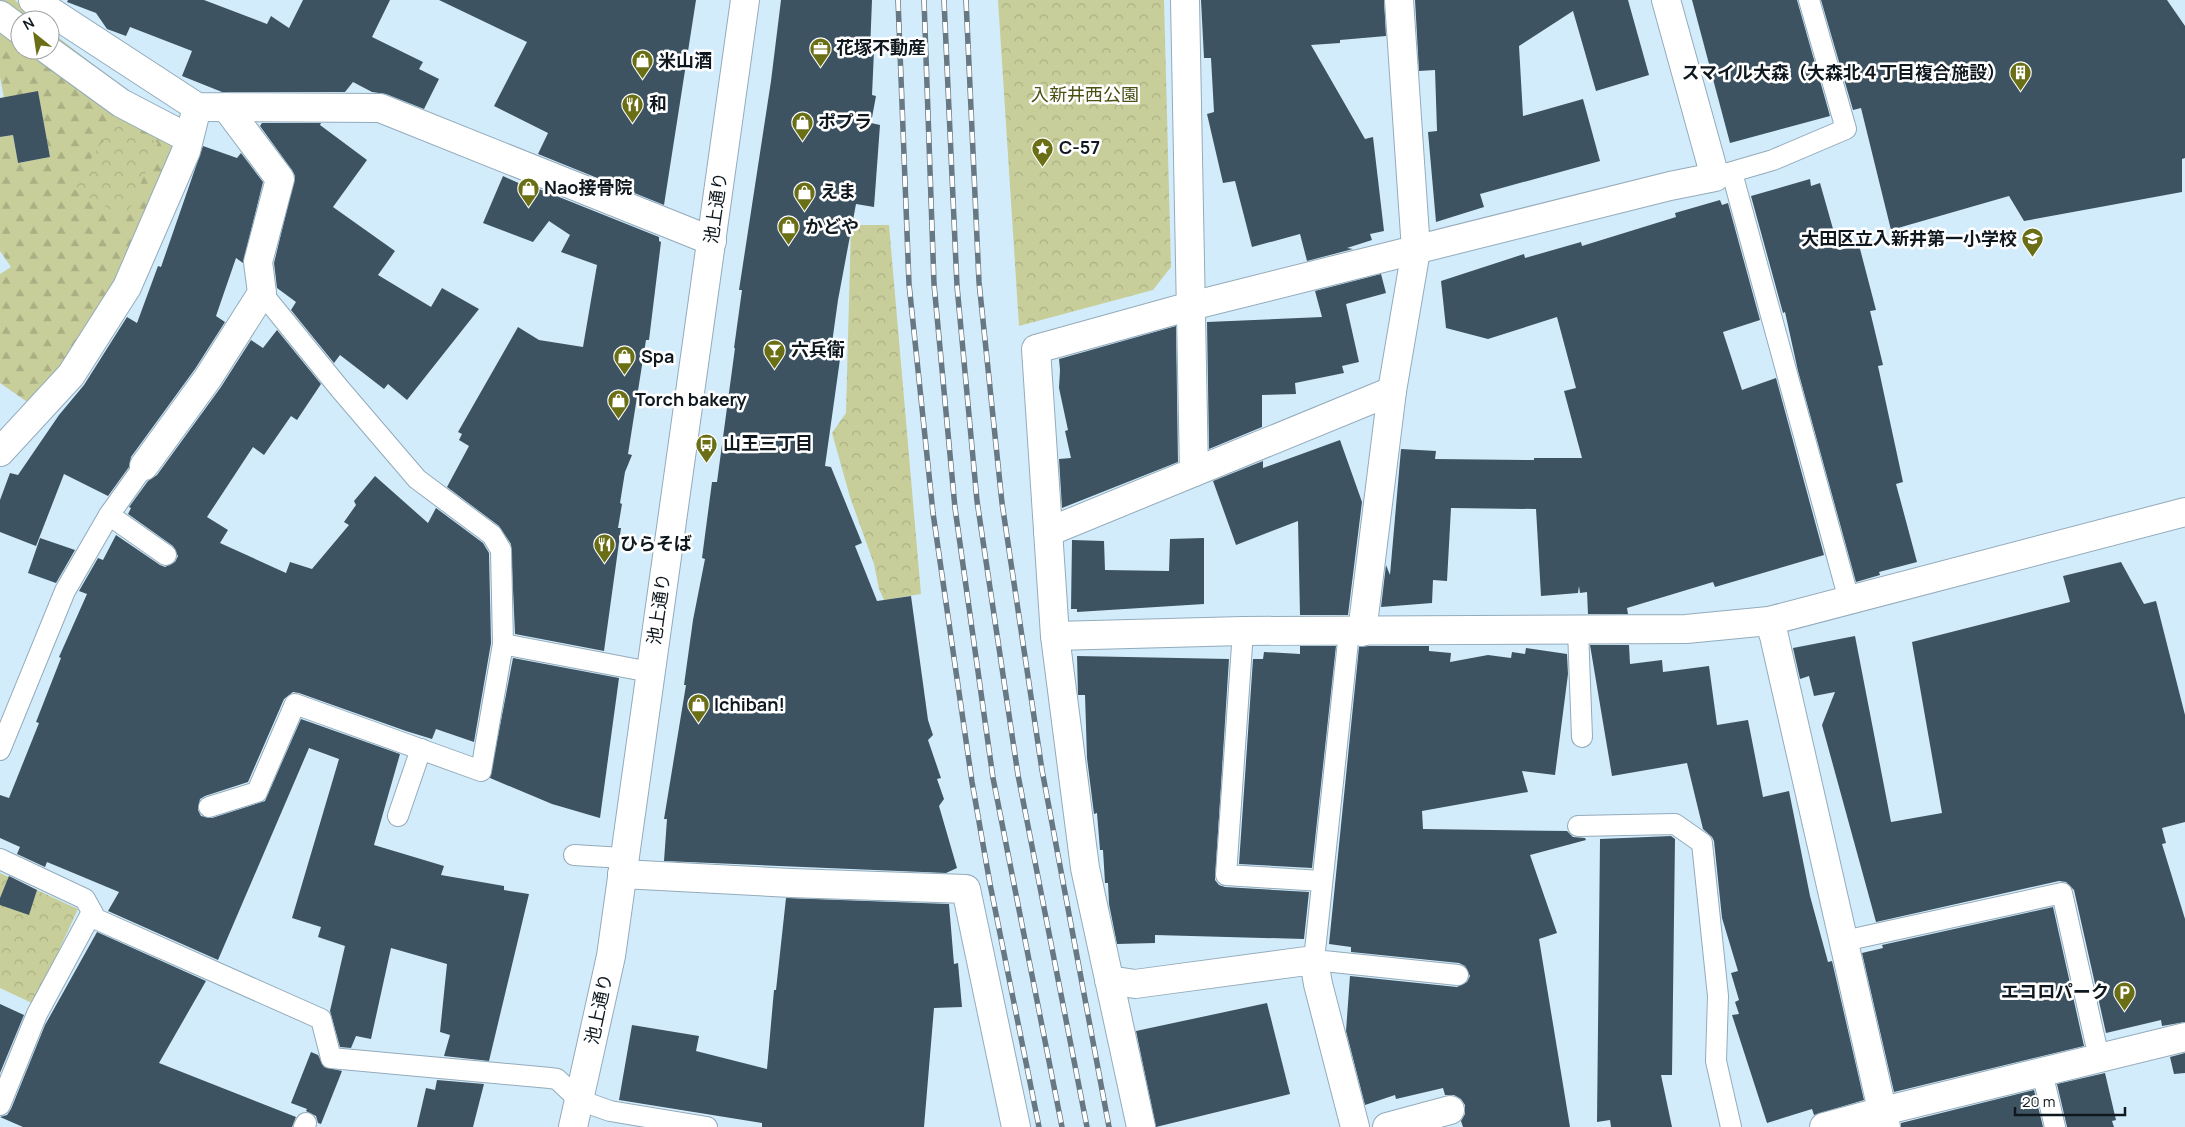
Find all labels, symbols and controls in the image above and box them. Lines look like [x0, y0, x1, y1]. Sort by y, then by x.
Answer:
north arrow [10, 10, 60, 60]
text: N [19, 13, 37, 34]
place label: 花塚不動産 [836, 35, 926, 59]
office icon: 花塚不動産 [808, 36, 832, 67]
place label: 米山酒 [658, 48, 712, 72]
shop icon: 米山酒 [630, 49, 654, 80]
place label: スマイル大森（大森北４丁目複合施設） [1682, 60, 2005, 84]
building icon: スマイル大森（大森北４丁目複合施設） [2009, 61, 2033, 92]
park label: 入新井西公園 [1031, 82, 1139, 106]
place label: 和 [649, 91, 667, 115]
restaurant icon: 和 [621, 92, 645, 123]
place label: ポプラ [818, 109, 872, 133]
shop icon: ポプラ [790, 110, 814, 141]
place label: C-57 [1059, 135, 1100, 159]
place icon: C-57 [1031, 136, 1055, 167]
street label: 池上通り [698, 171, 732, 245]
place label: Nao接骨院 [544, 175, 632, 199]
shop icon: Nao接骨院 [516, 176, 540, 207]
place label: えま [820, 179, 856, 203]
shop icon: えま [792, 180, 816, 211]
place label: かどや [805, 214, 859, 238]
shop icon: かどや [777, 215, 801, 246]
place label: 大田区立入新井第一小学校 [1801, 226, 2017, 250]
school or university icon: 大田区立入新井第一小学校 [2021, 227, 2045, 258]
place label: 六兵衛 [791, 337, 845, 361]
bar icon: 六兵衛 [763, 338, 787, 369]
place label: Spa [641, 344, 674, 368]
shop icon: Spa [613, 345, 637, 376]
place label: Torch bakery [635, 387, 747, 411]
shop icon: Torch bakery [607, 388, 631, 419]
place label: 山王三丁目 [723, 431, 813, 455]
bus stop icon: 山王三丁目 [695, 432, 719, 463]
place label: ひらそば [620, 531, 692, 555]
restaurant icon: ひらそば [592, 532, 616, 563]
street label: 池上通り [641, 572, 675, 646]
place label: Ichiban! [714, 692, 785, 716]
shop icon: Ichiban! [686, 693, 710, 724]
street label: 池上通り [579, 971, 617, 1047]
place label: エコロパーク [2001, 979, 2109, 1003]
parking icon: エコロパーク [2113, 980, 2137, 1011]
scale bar [2015, 1084, 2125, 1116]
text: 20 m [2022, 1091, 2055, 1112]

